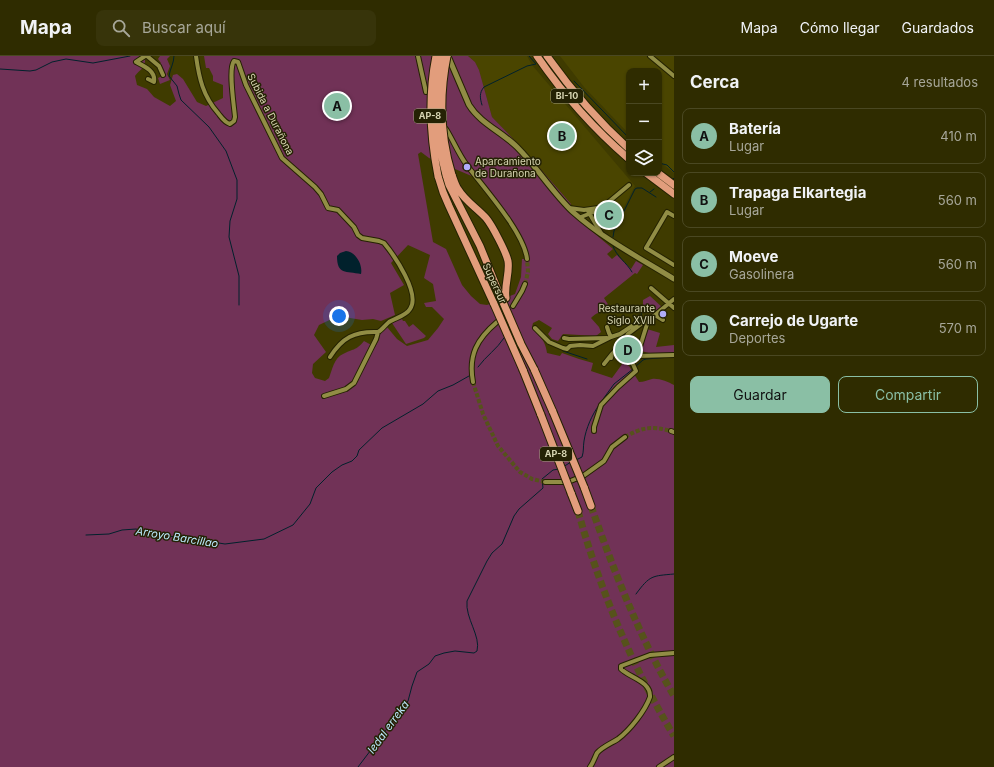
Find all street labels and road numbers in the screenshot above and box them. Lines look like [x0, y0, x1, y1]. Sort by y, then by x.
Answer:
street label: Subida a Durañona [245, 71, 297, 157]
road number: BI-10 [551, 89, 583, 103]
road number: AP-8 [414, 109, 446, 123]
street label: Supersur [480, 261, 510, 305]
road number: AP-8 [540, 447, 572, 461]

